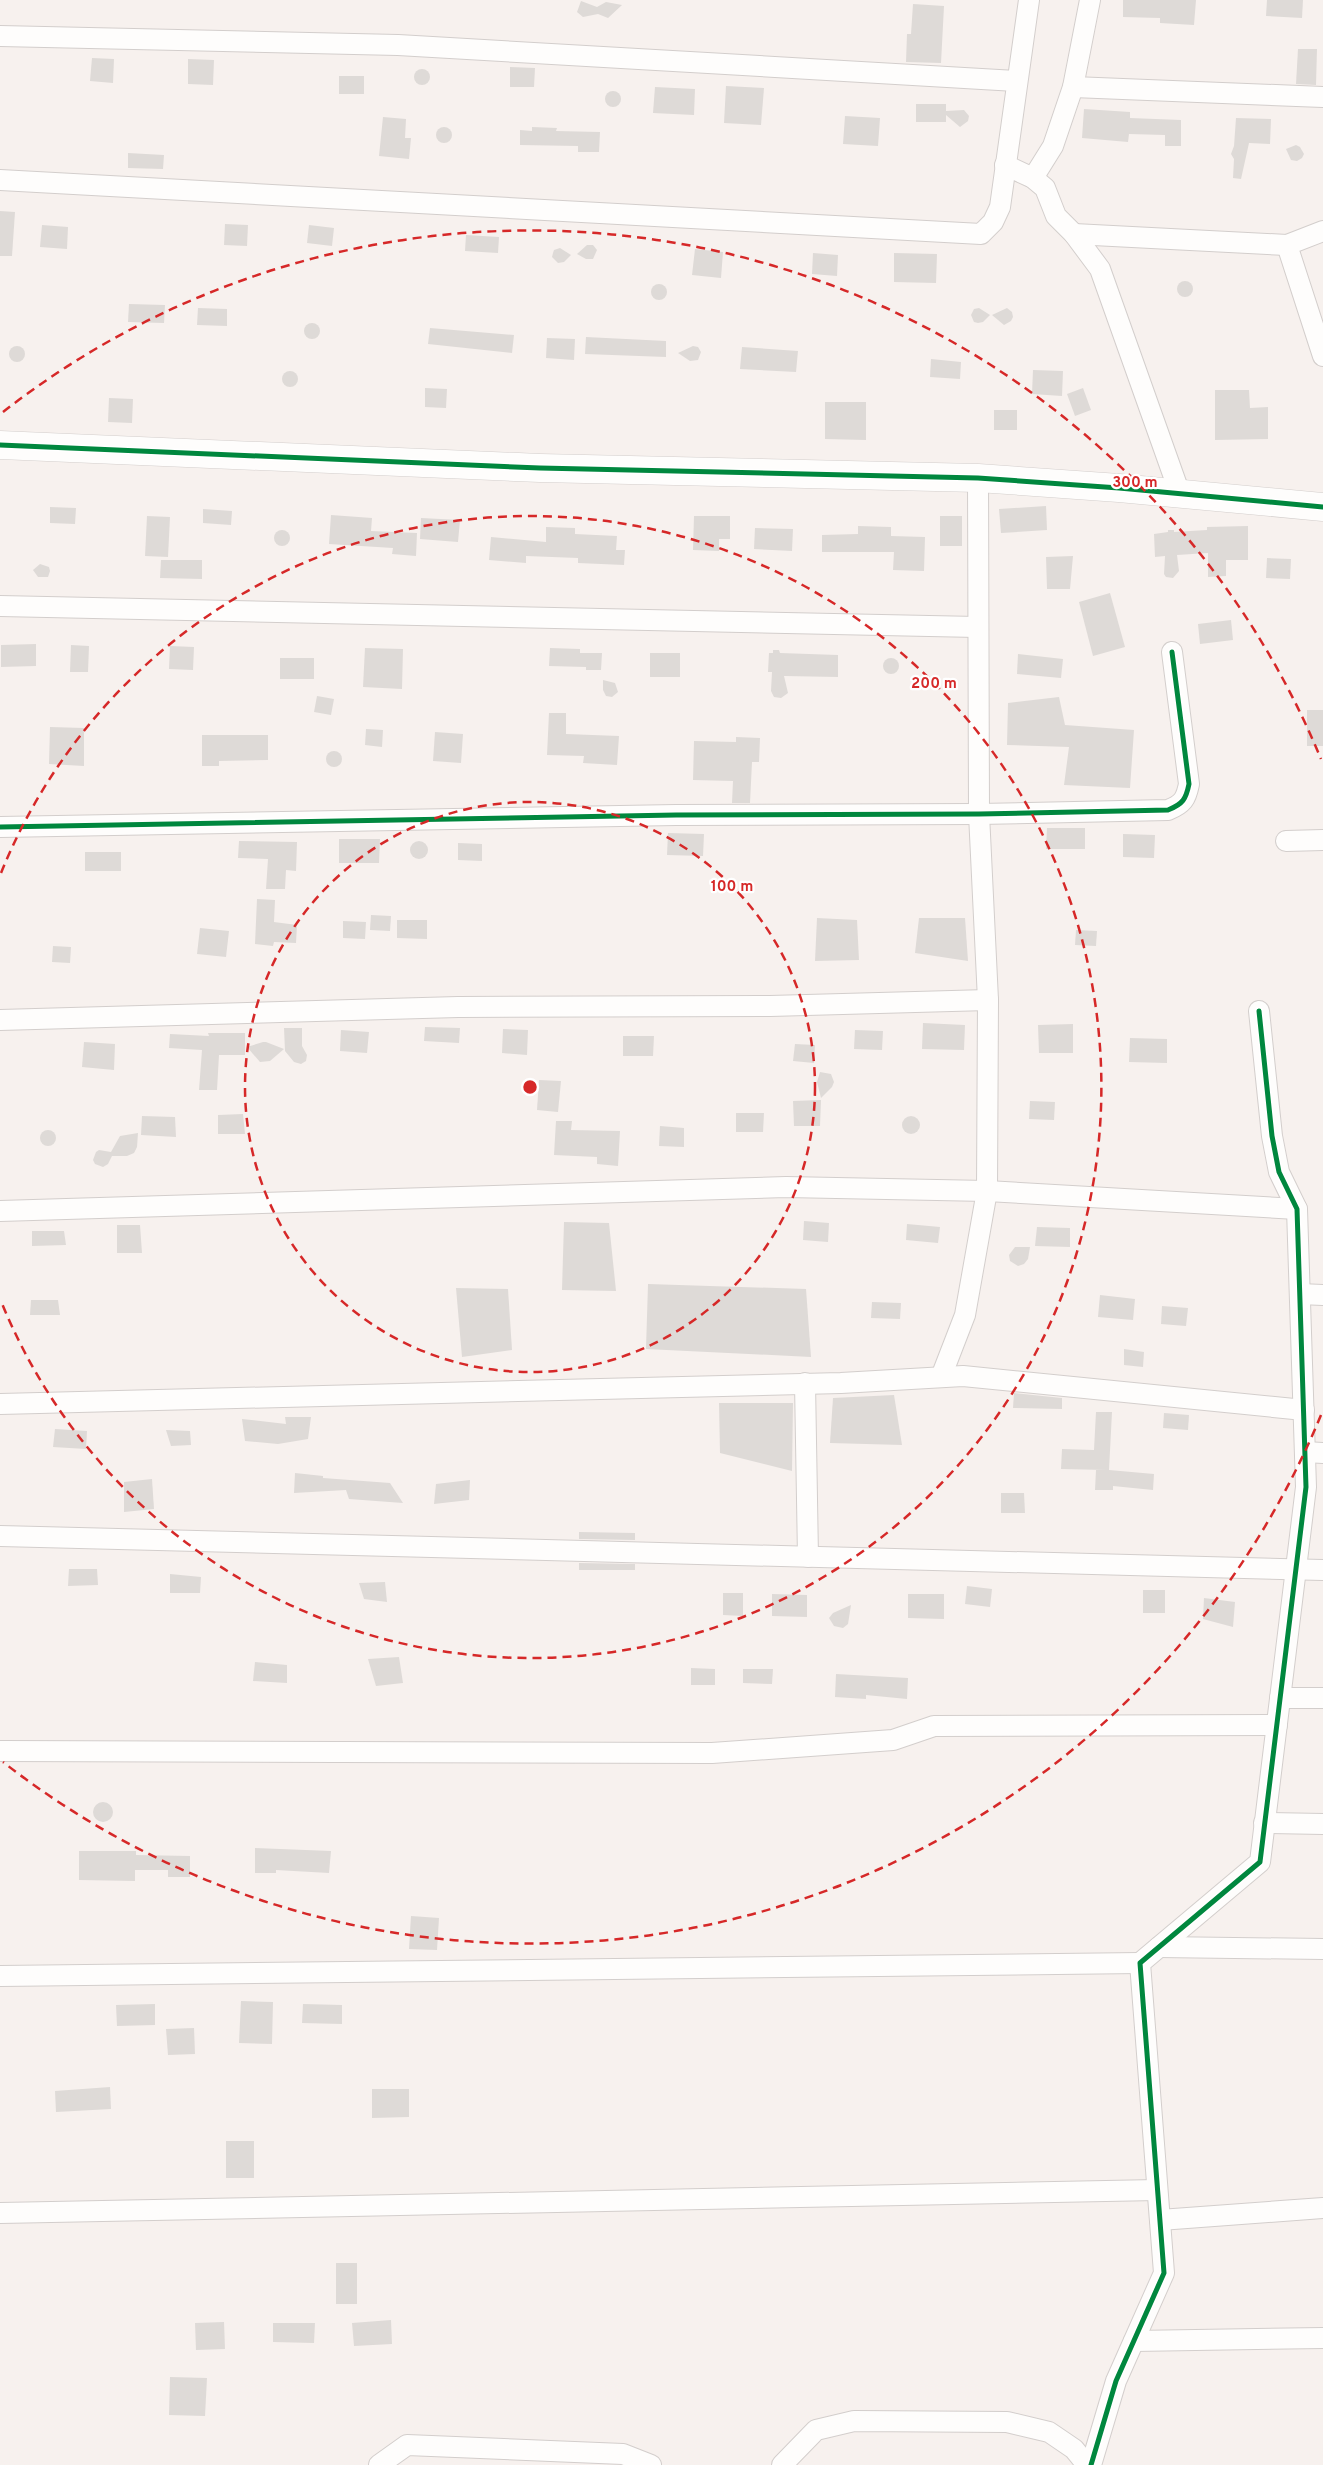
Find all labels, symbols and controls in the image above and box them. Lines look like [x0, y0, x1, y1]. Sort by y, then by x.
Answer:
text: 300 m [1112, 474, 1158, 493]
text: 200 m [911, 675, 957, 694]
text: 100 m [711, 878, 753, 897]
centre of rings [521, 1078, 539, 1096]

